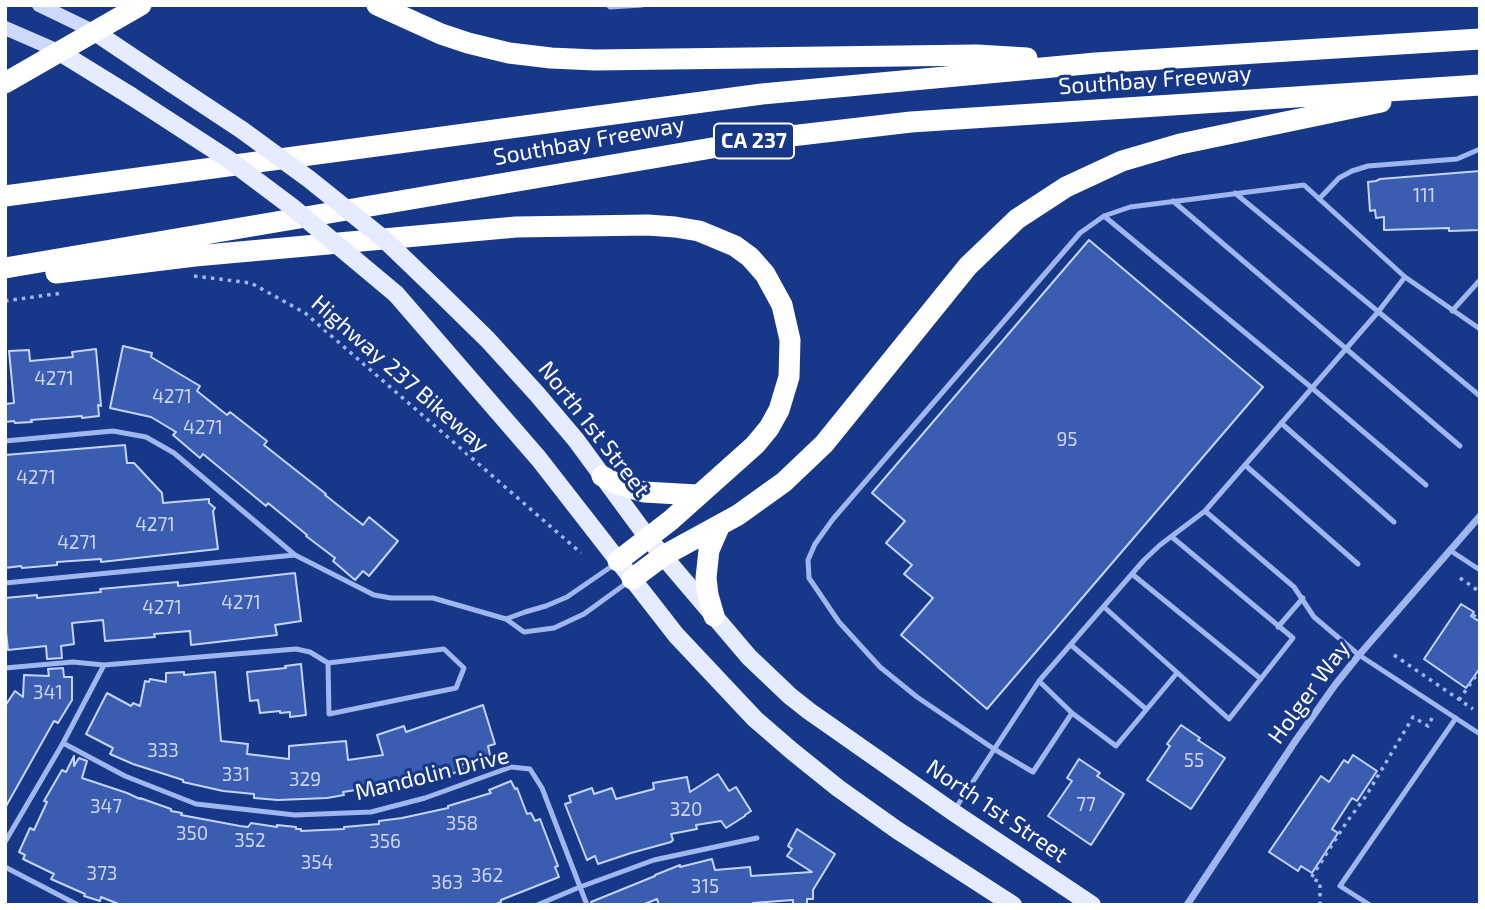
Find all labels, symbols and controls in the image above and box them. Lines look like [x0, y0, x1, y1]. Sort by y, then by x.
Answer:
street label: Southbay Freeway [1058, 59, 1252, 101]
street label: Southbay Freeway [491, 111, 687, 171]
road number: CA 237 [714, 124, 794, 158]
house number: 111 [1413, 185, 1435, 207]
street label: Highway 237 Bikeway [306, 289, 494, 459]
street label: North 1st Street [533, 356, 655, 502]
house number: 4271 [34, 368, 74, 390]
house number: 4271 [152, 386, 192, 408]
house number: 4271 [183, 417, 223, 439]
house number: 95 [1056, 429, 1078, 451]
house number: 4271 [16, 467, 56, 489]
house number: 4271 [135, 514, 175, 536]
house number: 4271 [57, 532, 97, 554]
house number: 4271 [221, 592, 261, 614]
house number: 4271 [142, 597, 182, 619]
street label: Holger Way [1262, 635, 1356, 749]
house number: 341 [33, 682, 63, 704]
house number: 333 [147, 740, 179, 762]
street label: Mandolin Drive [352, 741, 512, 807]
house number: 55 [1184, 750, 1204, 772]
street label: North 1st Street [921, 754, 1073, 868]
house number: 331 [222, 764, 250, 786]
house number: 329 [289, 769, 321, 791]
house number: 77 [1076, 794, 1096, 816]
house number: 347 [90, 796, 122, 818]
house number: 320 [670, 799, 702, 821]
house number: 358 [446, 813, 478, 835]
house number: 350 [176, 823, 208, 845]
house number: 352 [234, 830, 266, 852]
house number: 356 [369, 831, 401, 853]
house number: 354 [301, 852, 333, 874]
house number: 373 [87, 863, 117, 885]
house number: 362 [471, 865, 503, 887]
house number: 363 [431, 872, 463, 894]
house number: 315 [691, 876, 719, 898]

